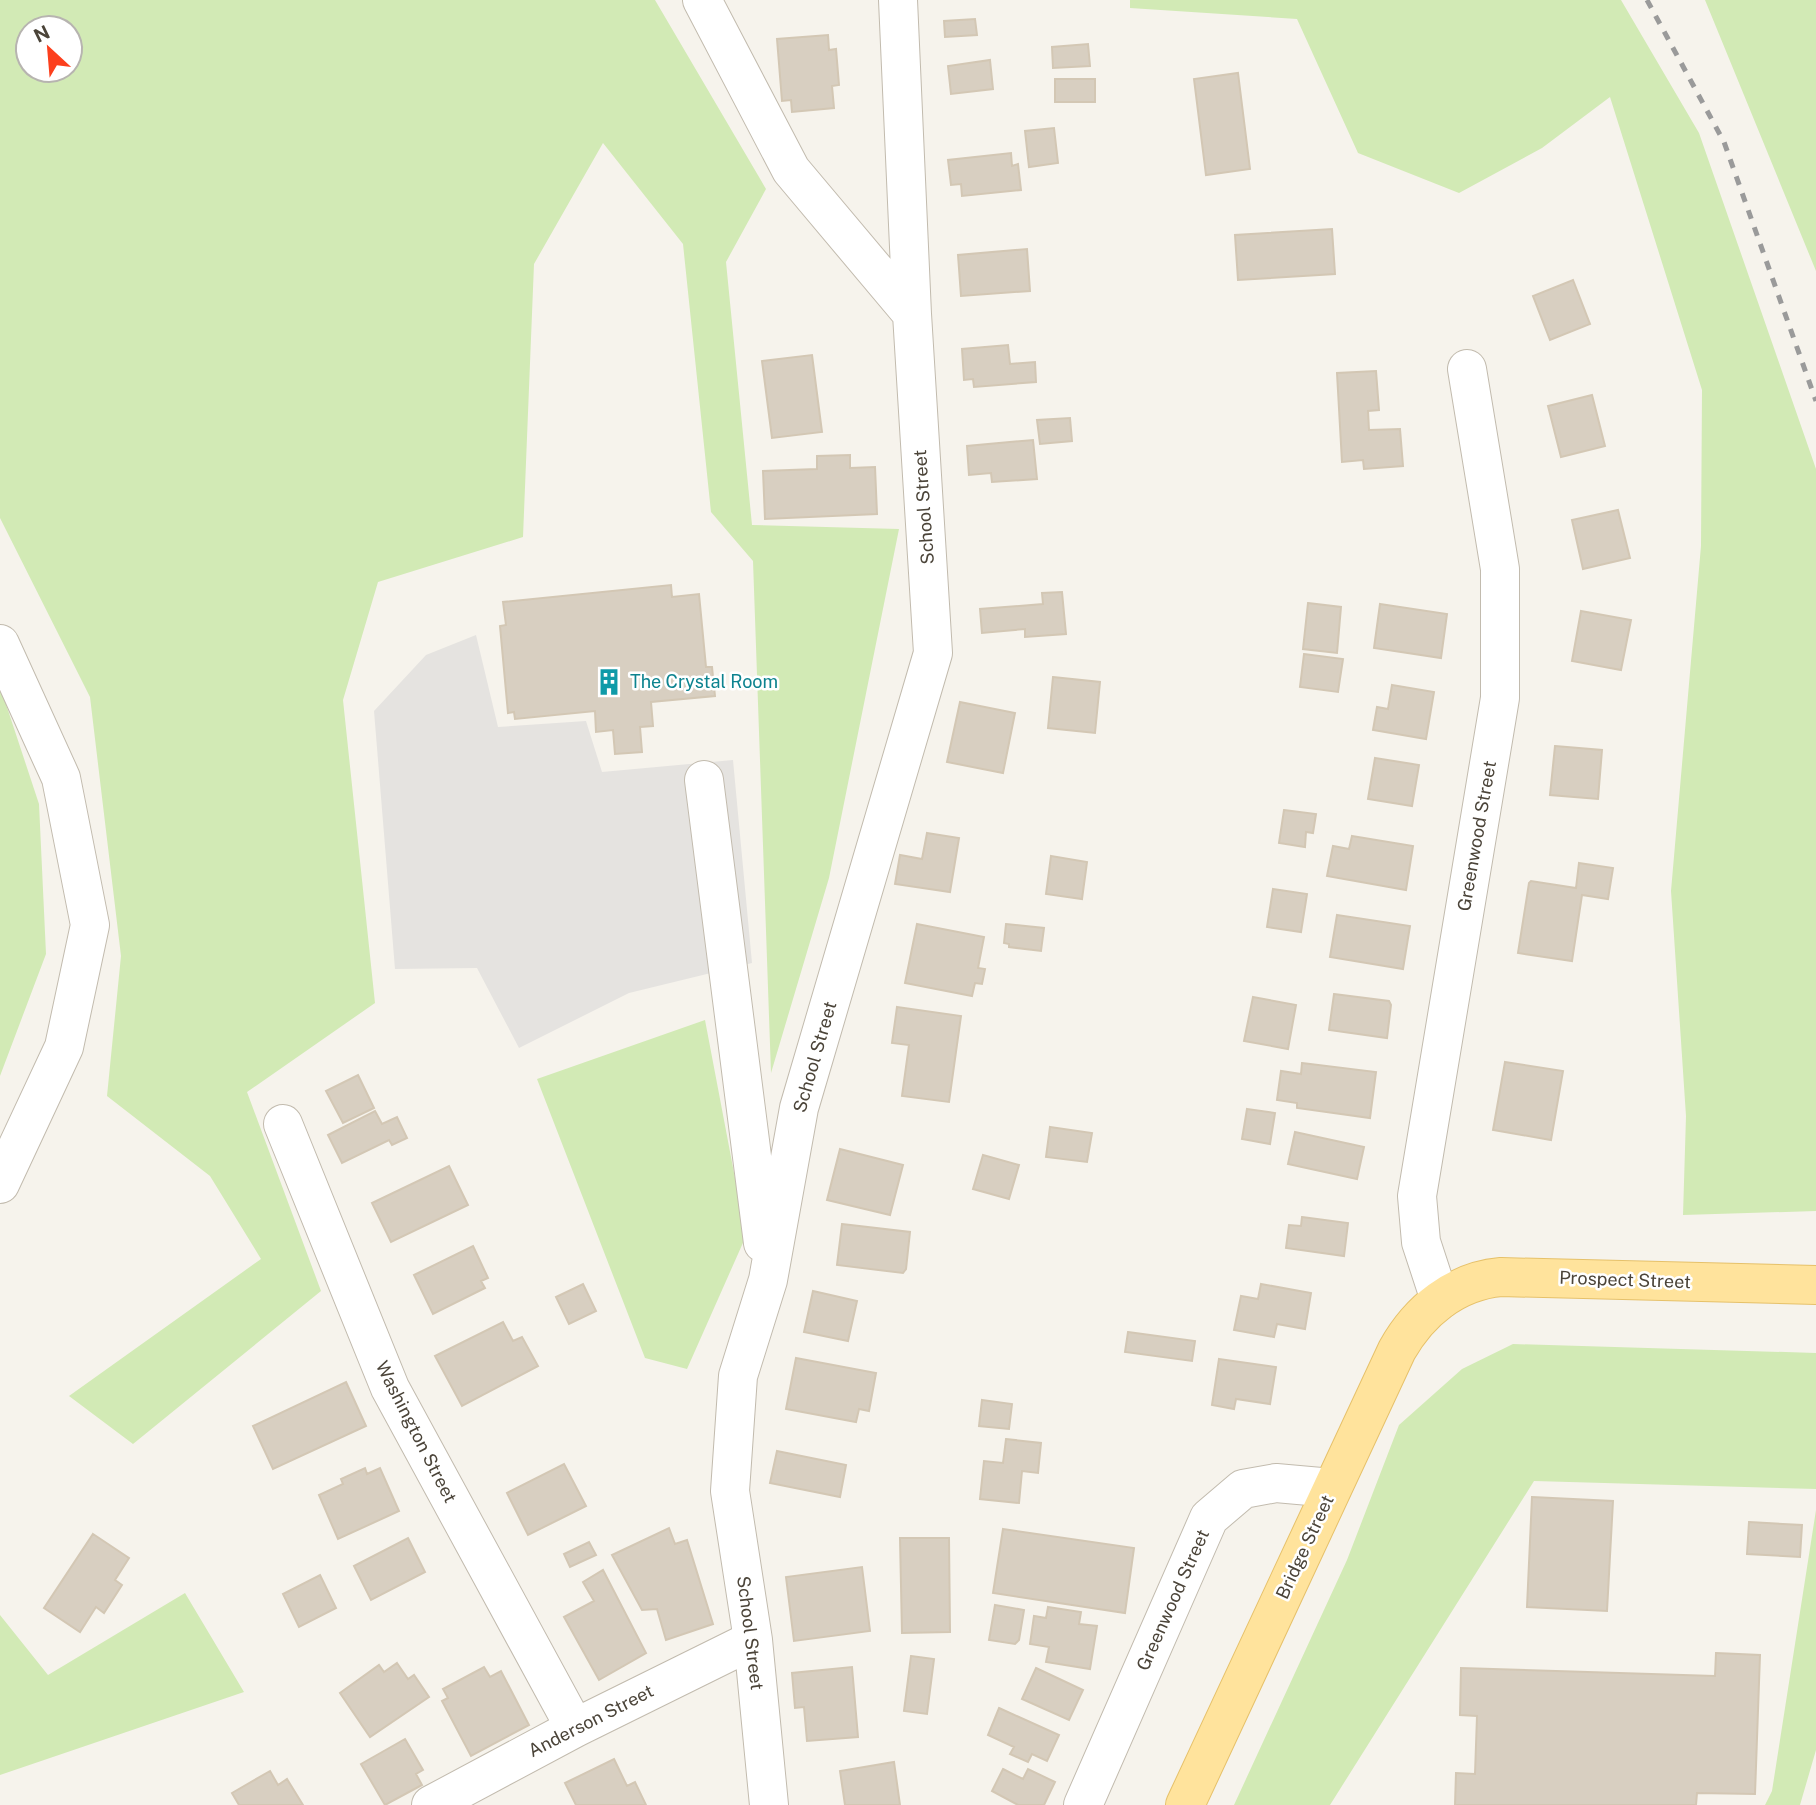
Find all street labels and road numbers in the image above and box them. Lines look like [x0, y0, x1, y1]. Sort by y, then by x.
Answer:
street label: School Street [909, 449, 938, 565]
street label: Greenwood Street [1453, 759, 1500, 913]
street label: School Street [789, 999, 840, 1115]
street label: Prospect Street [1559, 1267, 1691, 1292]
street label: Washington Street [372, 1357, 461, 1506]
street label: Bridge Street [1271, 1491, 1338, 1602]
street label: Greenwood Street [1132, 1526, 1213, 1674]
street label: School Street [733, 1575, 768, 1691]
street label: Anderson Street [525, 1680, 657, 1761]

